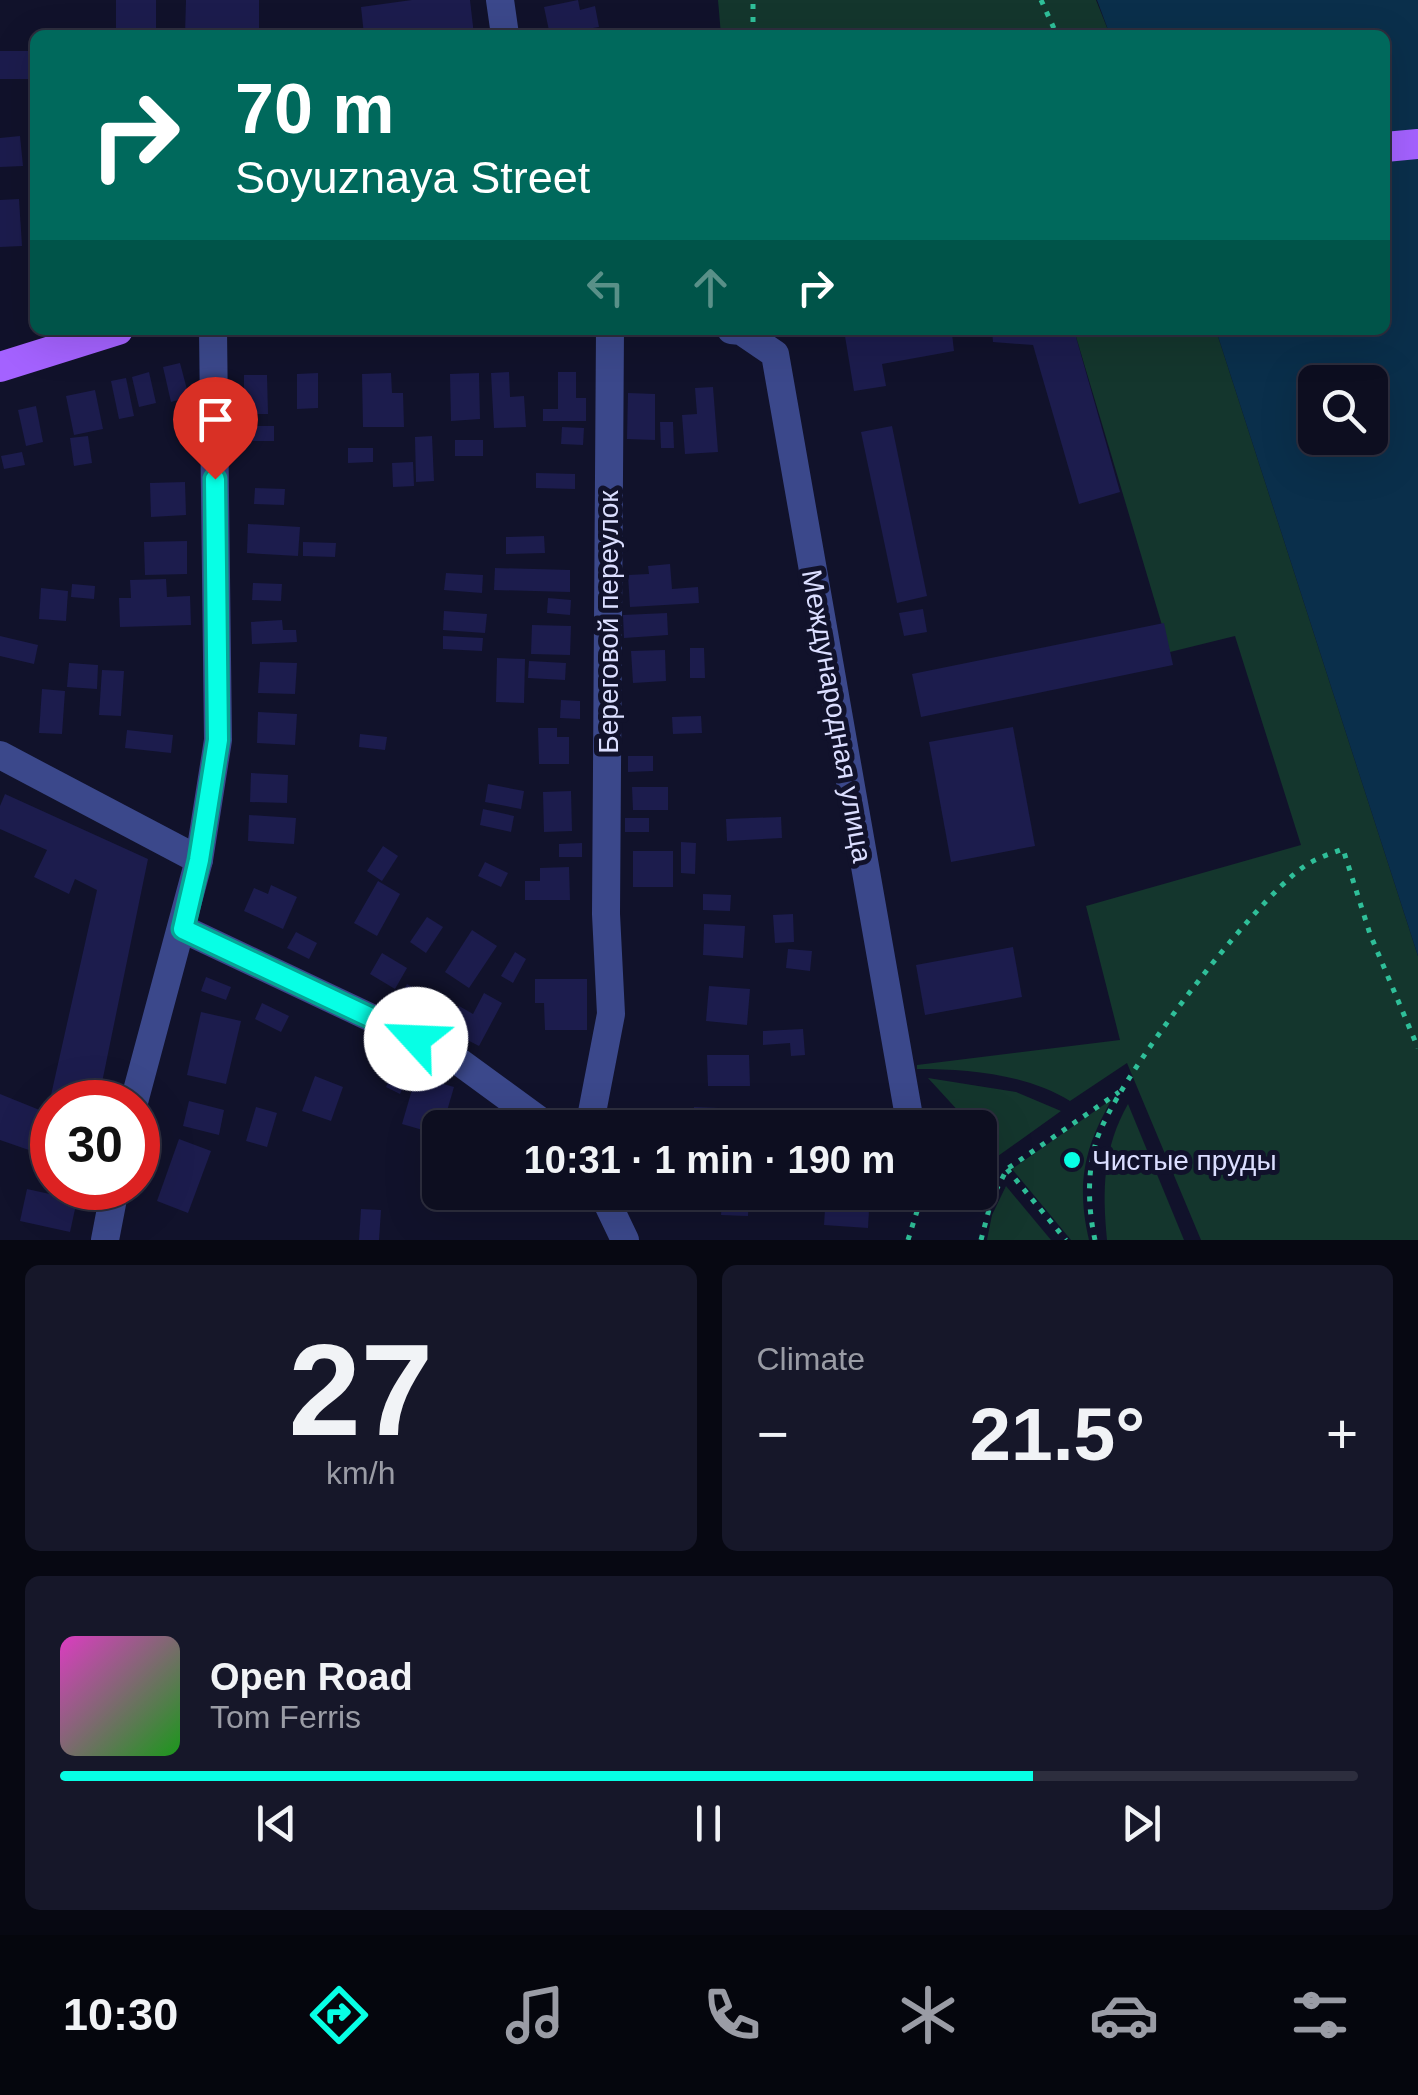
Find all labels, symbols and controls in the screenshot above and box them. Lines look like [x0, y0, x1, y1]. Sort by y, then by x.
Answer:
icon: right [70, 70, 200, 200]
text: 70 m [235, 70, 395, 148]
text: Soyuznaya Street [235, 152, 590, 203]
icon: left [578, 260, 633, 315]
icon: ahead [683, 260, 738, 315]
icon: right [788, 260, 843, 315]
map controls [1298, 365, 1388, 455]
button: search [1298, 365, 1388, 455]
pin [173, 377, 258, 480]
icon: arrive [188, 392, 243, 447]
street label: Береговой переулок [593, 490, 624, 754]
street label: Международная улица [796, 567, 878, 865]
position arrow [364, 987, 468, 1091]
speed limit sign: 30 [30, 1080, 160, 1210]
text: 10:31 · 1 min · 190 m [524, 1139, 895, 1181]
place label: Чистые пруды [1092, 1145, 1277, 1176]
marker: Чистые пруды [1061, 1149, 1083, 1171]
text: 27 [288, 1317, 433, 1463]
text: Climate [757, 1341, 865, 1377]
text: 21.5° [969, 1392, 1145, 1476]
text: − [757, 1403, 789, 1465]
text: + [1326, 1403, 1358, 1465]
text: km/h [326, 1455, 395, 1491]
text: Open Road [210, 1656, 413, 1698]
text: Tom Ferris [210, 1699, 361, 1735]
icon: previous [249, 1796, 304, 1851]
icon: pause [681, 1796, 736, 1851]
icon: next [1114, 1796, 1169, 1851]
icon: directions [304, 1980, 374, 2050]
icon: music [500, 1980, 570, 2050]
icon: phone [697, 1980, 767, 2050]
icon: climate [893, 1980, 963, 2050]
icon: car [1089, 1980, 1159, 2050]
icon: filters [1285, 1980, 1355, 2050]
text: 10:30 [63, 1989, 178, 2040]

